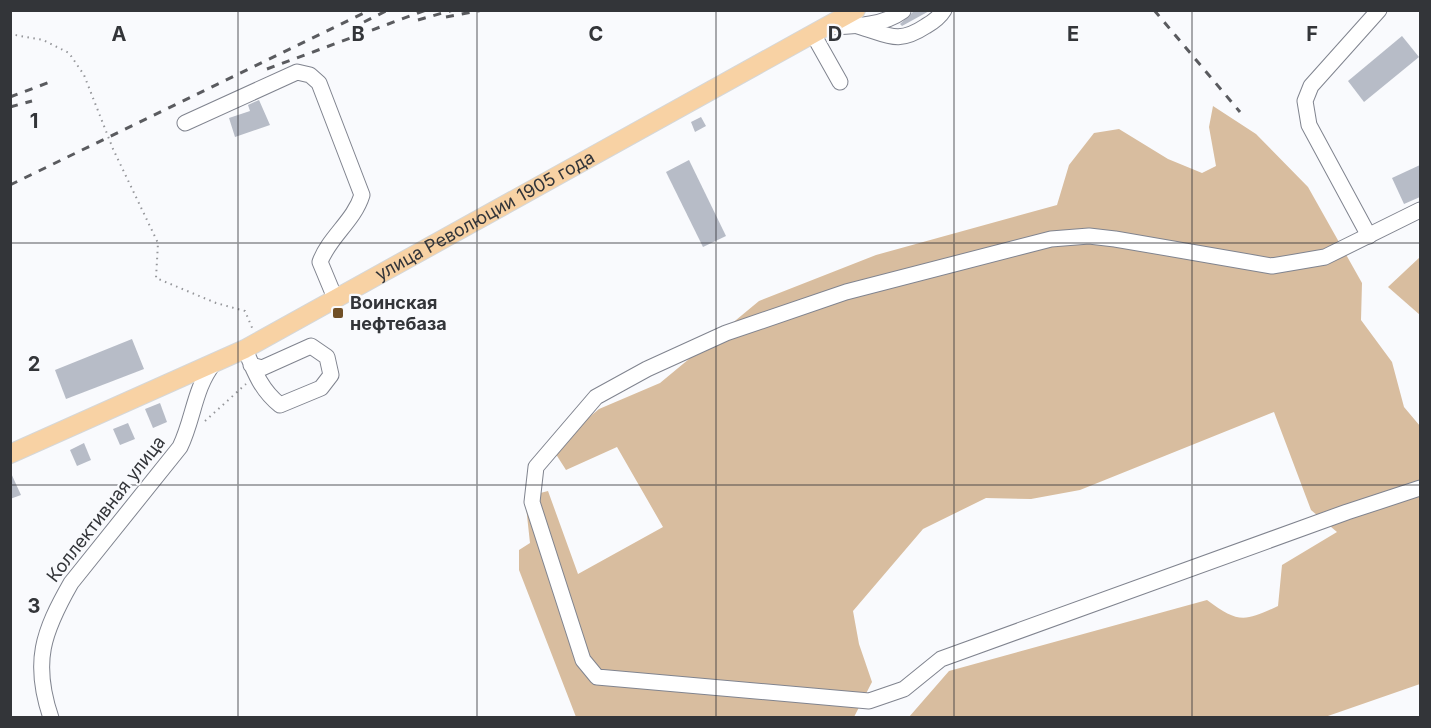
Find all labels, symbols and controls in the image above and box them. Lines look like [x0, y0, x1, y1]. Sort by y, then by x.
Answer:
text: A [112, 22, 127, 46]
text: B [351, 22, 365, 46]
text: C [589, 22, 603, 46]
text: D [828, 22, 842, 46]
text: E [1067, 22, 1079, 46]
text: F [1306, 22, 1318, 46]
text: 1 [30, 109, 38, 133]
street label: улица Революции 1905 года [372, 146, 598, 285]
place label: Воинская нефтебаза [350, 292, 447, 334]
marker: Воинская нефтебаза [331, 306, 345, 320]
text: 2 [28, 352, 40, 376]
street label: Коллективная улица [42, 431, 169, 586]
text: 3 [28, 594, 40, 618]

